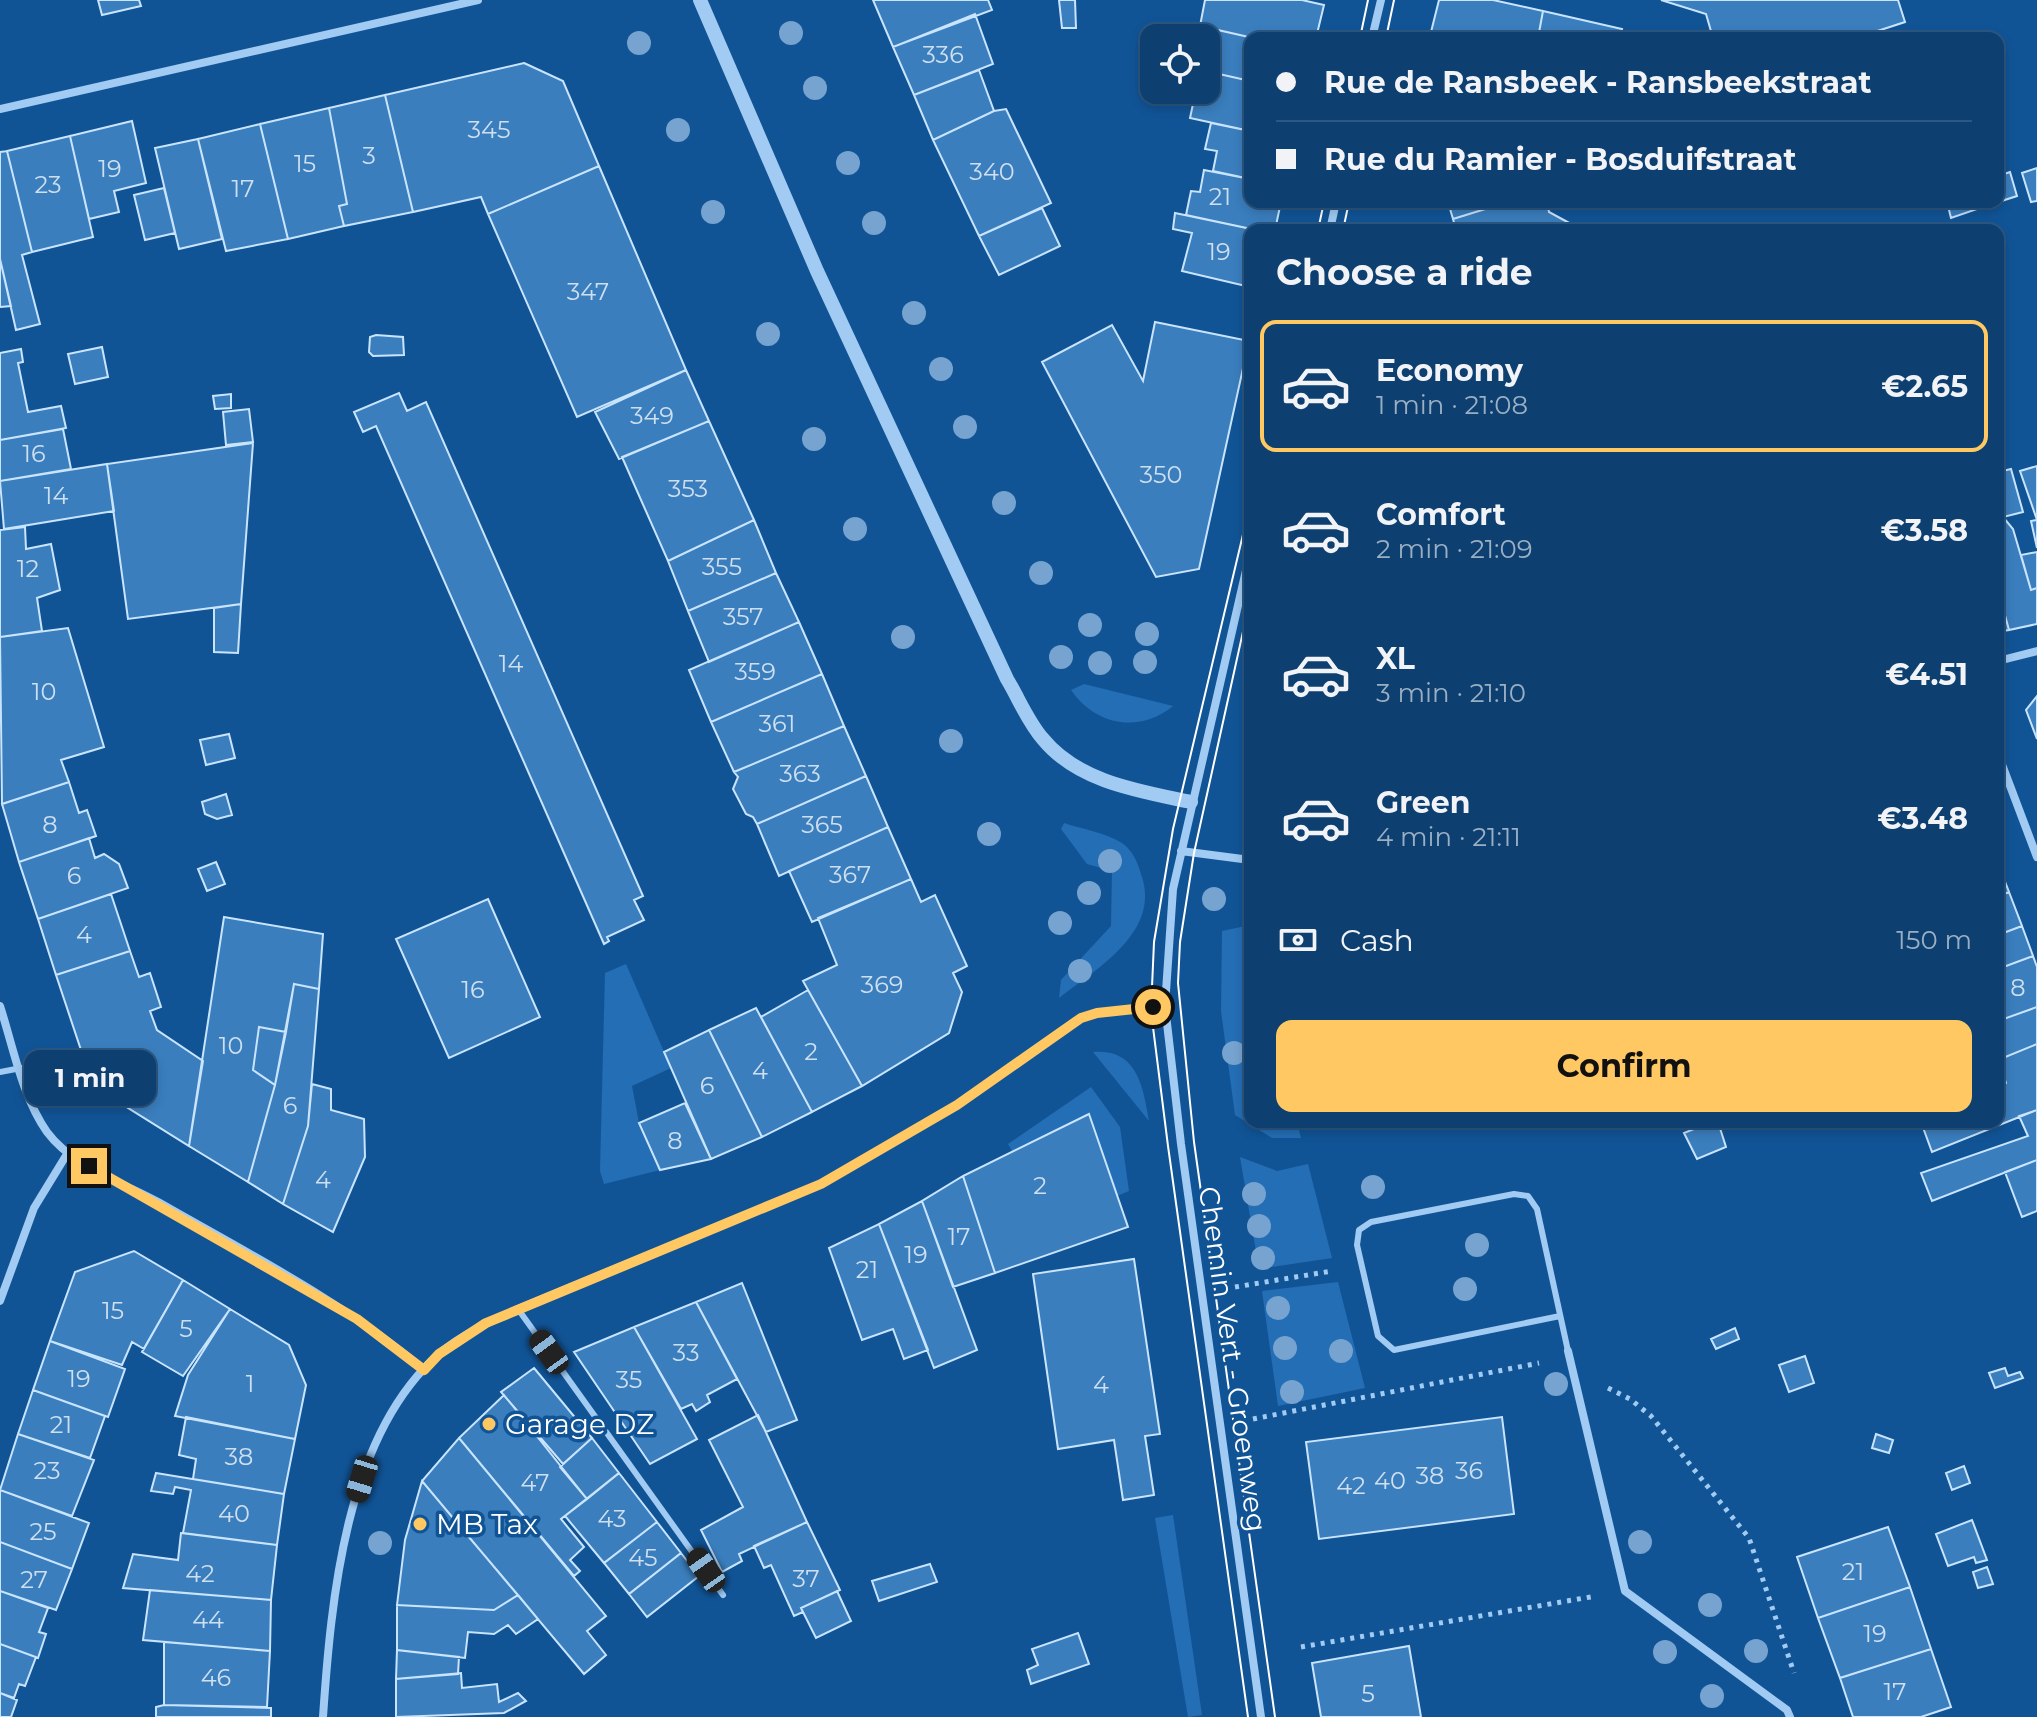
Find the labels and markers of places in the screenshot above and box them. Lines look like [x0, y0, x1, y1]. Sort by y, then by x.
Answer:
place label: Garage DZ [505, 1407, 654, 1441]
marker: Garage DZ [480, 1415, 498, 1433]
place label: MB Tax [436, 1507, 538, 1541]
marker: MB Tax [411, 1515, 429, 1533]

